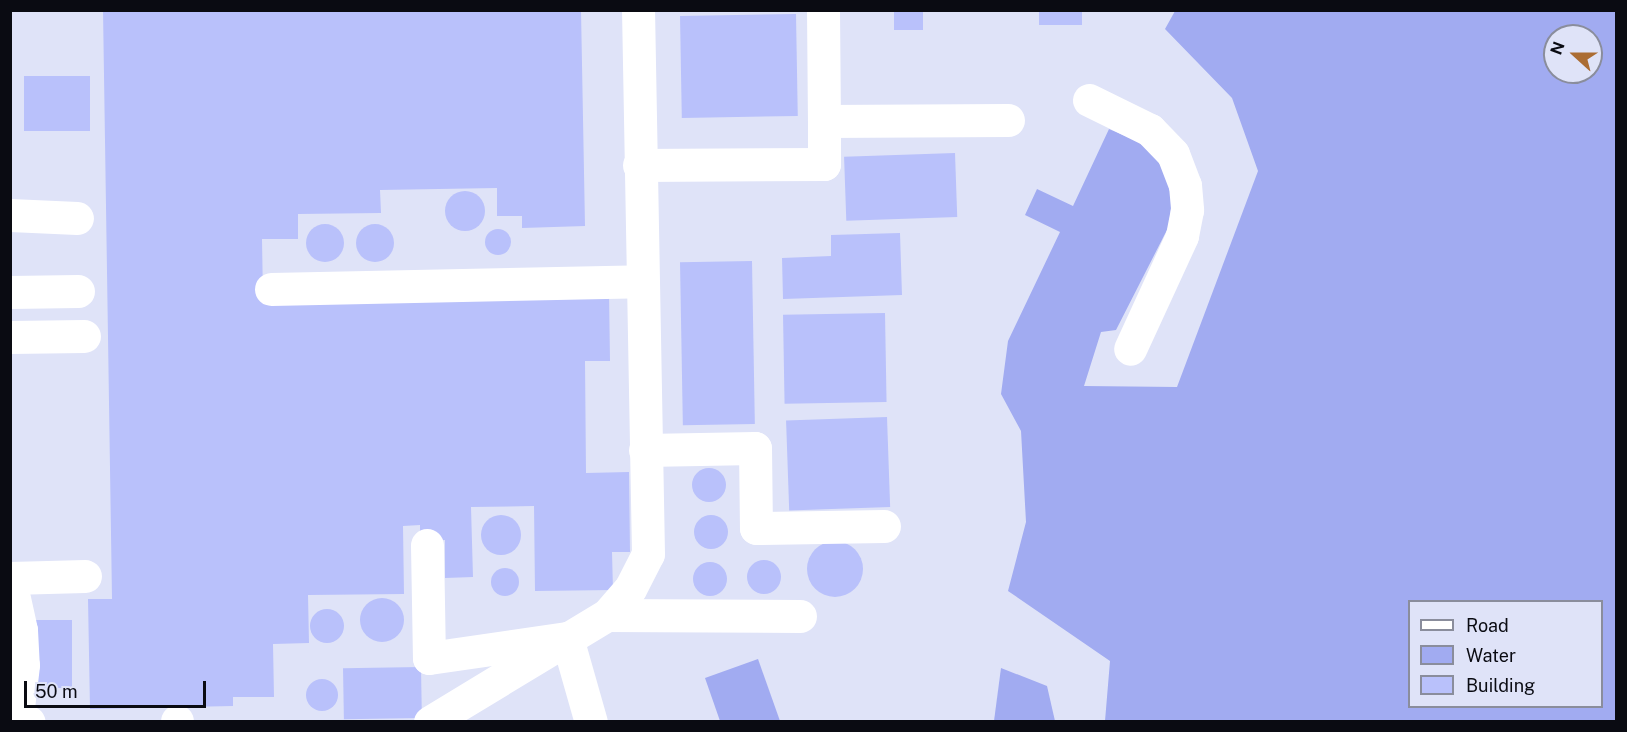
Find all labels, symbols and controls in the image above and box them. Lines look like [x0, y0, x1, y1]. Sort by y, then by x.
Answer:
north arrow [1543, 24, 1603, 84]
text: N [1546, 39, 1569, 57]
legend [1408, 600, 1603, 708]
text: Road [1466, 615, 1509, 636]
text: Water [1466, 645, 1516, 666]
scale bar [27, 669, 208, 707]
text: Building [1466, 675, 1535, 696]
text: 50 m [35, 681, 78, 702]

